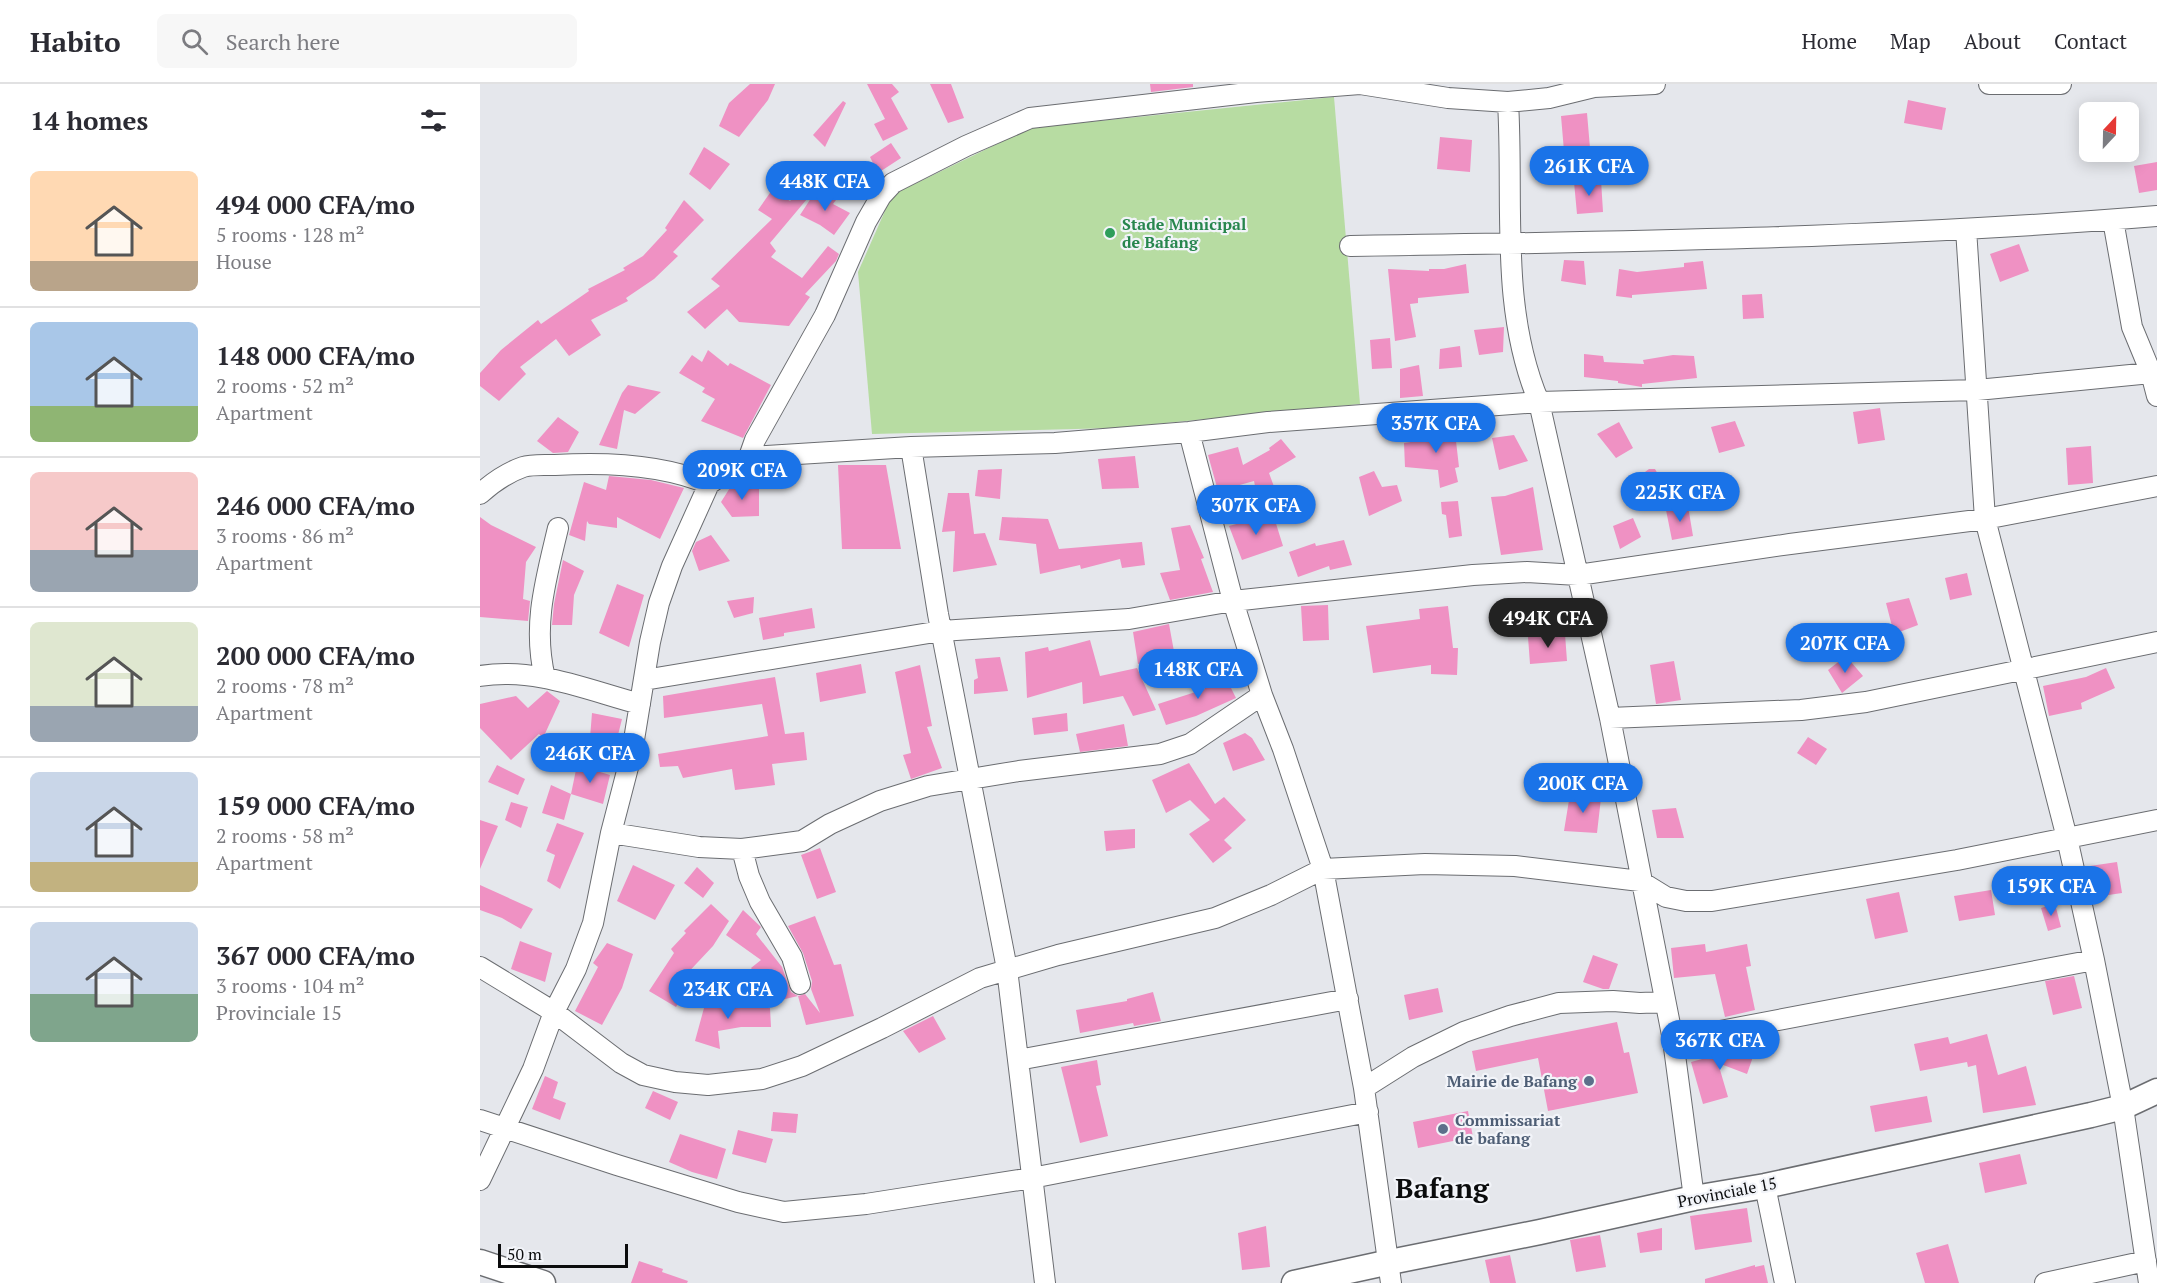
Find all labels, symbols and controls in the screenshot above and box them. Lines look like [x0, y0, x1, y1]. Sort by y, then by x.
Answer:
search box [157, 14, 577, 68]
text: Habito [30, 23, 121, 60]
icon: search [178, 25, 211, 58]
text: Search here [226, 27, 340, 56]
text: Home [1801, 27, 1857, 55]
text: Map [1890, 27, 1931, 55]
text: About [1964, 27, 2021, 55]
text: Contact [2054, 27, 2127, 55]
north arrow [2079, 102, 2139, 162]
map controls [2079, 102, 2139, 162]
text: 14 homes [30, 103, 148, 137]
icon: filters [417, 104, 450, 137]
pin: 261K CFA [1527, 146, 1651, 197]
text: 261K CFA [1544, 152, 1634, 179]
pin: 448K CFA [763, 161, 887, 212]
text: 448K CFA [780, 167, 870, 194]
text: 494 000 CFA/mo [216, 187, 415, 221]
icon: home [78, 195, 150, 267]
place label: Stade Municipal de Bafang [1122, 213, 1246, 253]
text: 5 rooms · 128 m² [216, 221, 364, 248]
marker: Stade Municipal de Bafang [1103, 226, 1117, 240]
text: House [216, 248, 272, 275]
text: 148 000 CFA/mo [216, 338, 415, 372]
icon: home [78, 346, 150, 418]
text: 2 rooms · 52 m² [216, 372, 354, 399]
text: Apartment [216, 399, 313, 426]
pin: 357K CFA [1374, 403, 1498, 454]
text: 357K CFA [1391, 409, 1481, 436]
pin: 209K CFA [680, 450, 804, 501]
text: 209K CFA [697, 456, 787, 483]
pin: 225K CFA [1618, 472, 1742, 523]
text: 225K CFA [1635, 478, 1725, 505]
pin: 307K CFA [1194, 485, 1318, 536]
text: 246 000 CFA/mo [216, 488, 415, 522]
text: 307K CFA [1211, 491, 1301, 518]
icon: home [78, 496, 150, 568]
text: 3 rooms · 86 m² [216, 522, 354, 549]
text: Apartment [216, 549, 313, 576]
pin: 494K CFA [1486, 598, 1610, 649]
text: 494K CFA [1503, 604, 1593, 631]
pin: 207K CFA [1783, 623, 1907, 674]
text: 207K CFA [1800, 629, 1890, 656]
text: 200 000 CFA/mo [216, 638, 415, 672]
icon: home [78, 646, 150, 718]
pin: 148K CFA [1136, 649, 1260, 700]
text: 148K CFA [1153, 655, 1243, 682]
text: 2 rooms · 78 m² [216, 672, 354, 699]
text: Apartment [216, 699, 313, 726]
pin: 246K CFA [528, 733, 652, 784]
text: 246K CFA [545, 739, 635, 766]
pin: 200K CFA [1521, 763, 1645, 814]
text: 200K CFA [1538, 769, 1628, 796]
text: 159 000 CFA/mo [216, 788, 415, 822]
icon: home [78, 796, 150, 868]
text: 2 rooms · 58 m² [216, 822, 354, 849]
text: Apartment [216, 849, 313, 876]
pin: 159K CFA [1989, 866, 2113, 917]
text: 159K CFA [2006, 872, 2096, 899]
text: 367 000 CFA/mo [216, 938, 415, 972]
icon: home [78, 946, 150, 1018]
pin: 234K CFA [666, 969, 790, 1020]
text: 3 rooms · 104 m² [216, 972, 364, 999]
text: 234K CFA [683, 975, 773, 1002]
text: Provinciale 15 [216, 999, 342, 1026]
pin: 367K CFA [1658, 1020, 1782, 1071]
text: 367K CFA [1675, 1026, 1765, 1053]
place label: Mairie de Bafang [1447, 1070, 1578, 1092]
marker: Mairie de Bafang [1582, 1074, 1596, 1088]
place label: Commissariat de bafang [1455, 1109, 1561, 1149]
marker: Commissariat de bafang [1436, 1122, 1450, 1136]
district label: Bafang [1395, 1169, 1490, 1206]
street label: Provinciale 15 [1675, 1172, 1779, 1212]
scale bar [498, 1241, 628, 1268]
text: 50 m [507, 1243, 542, 1265]

